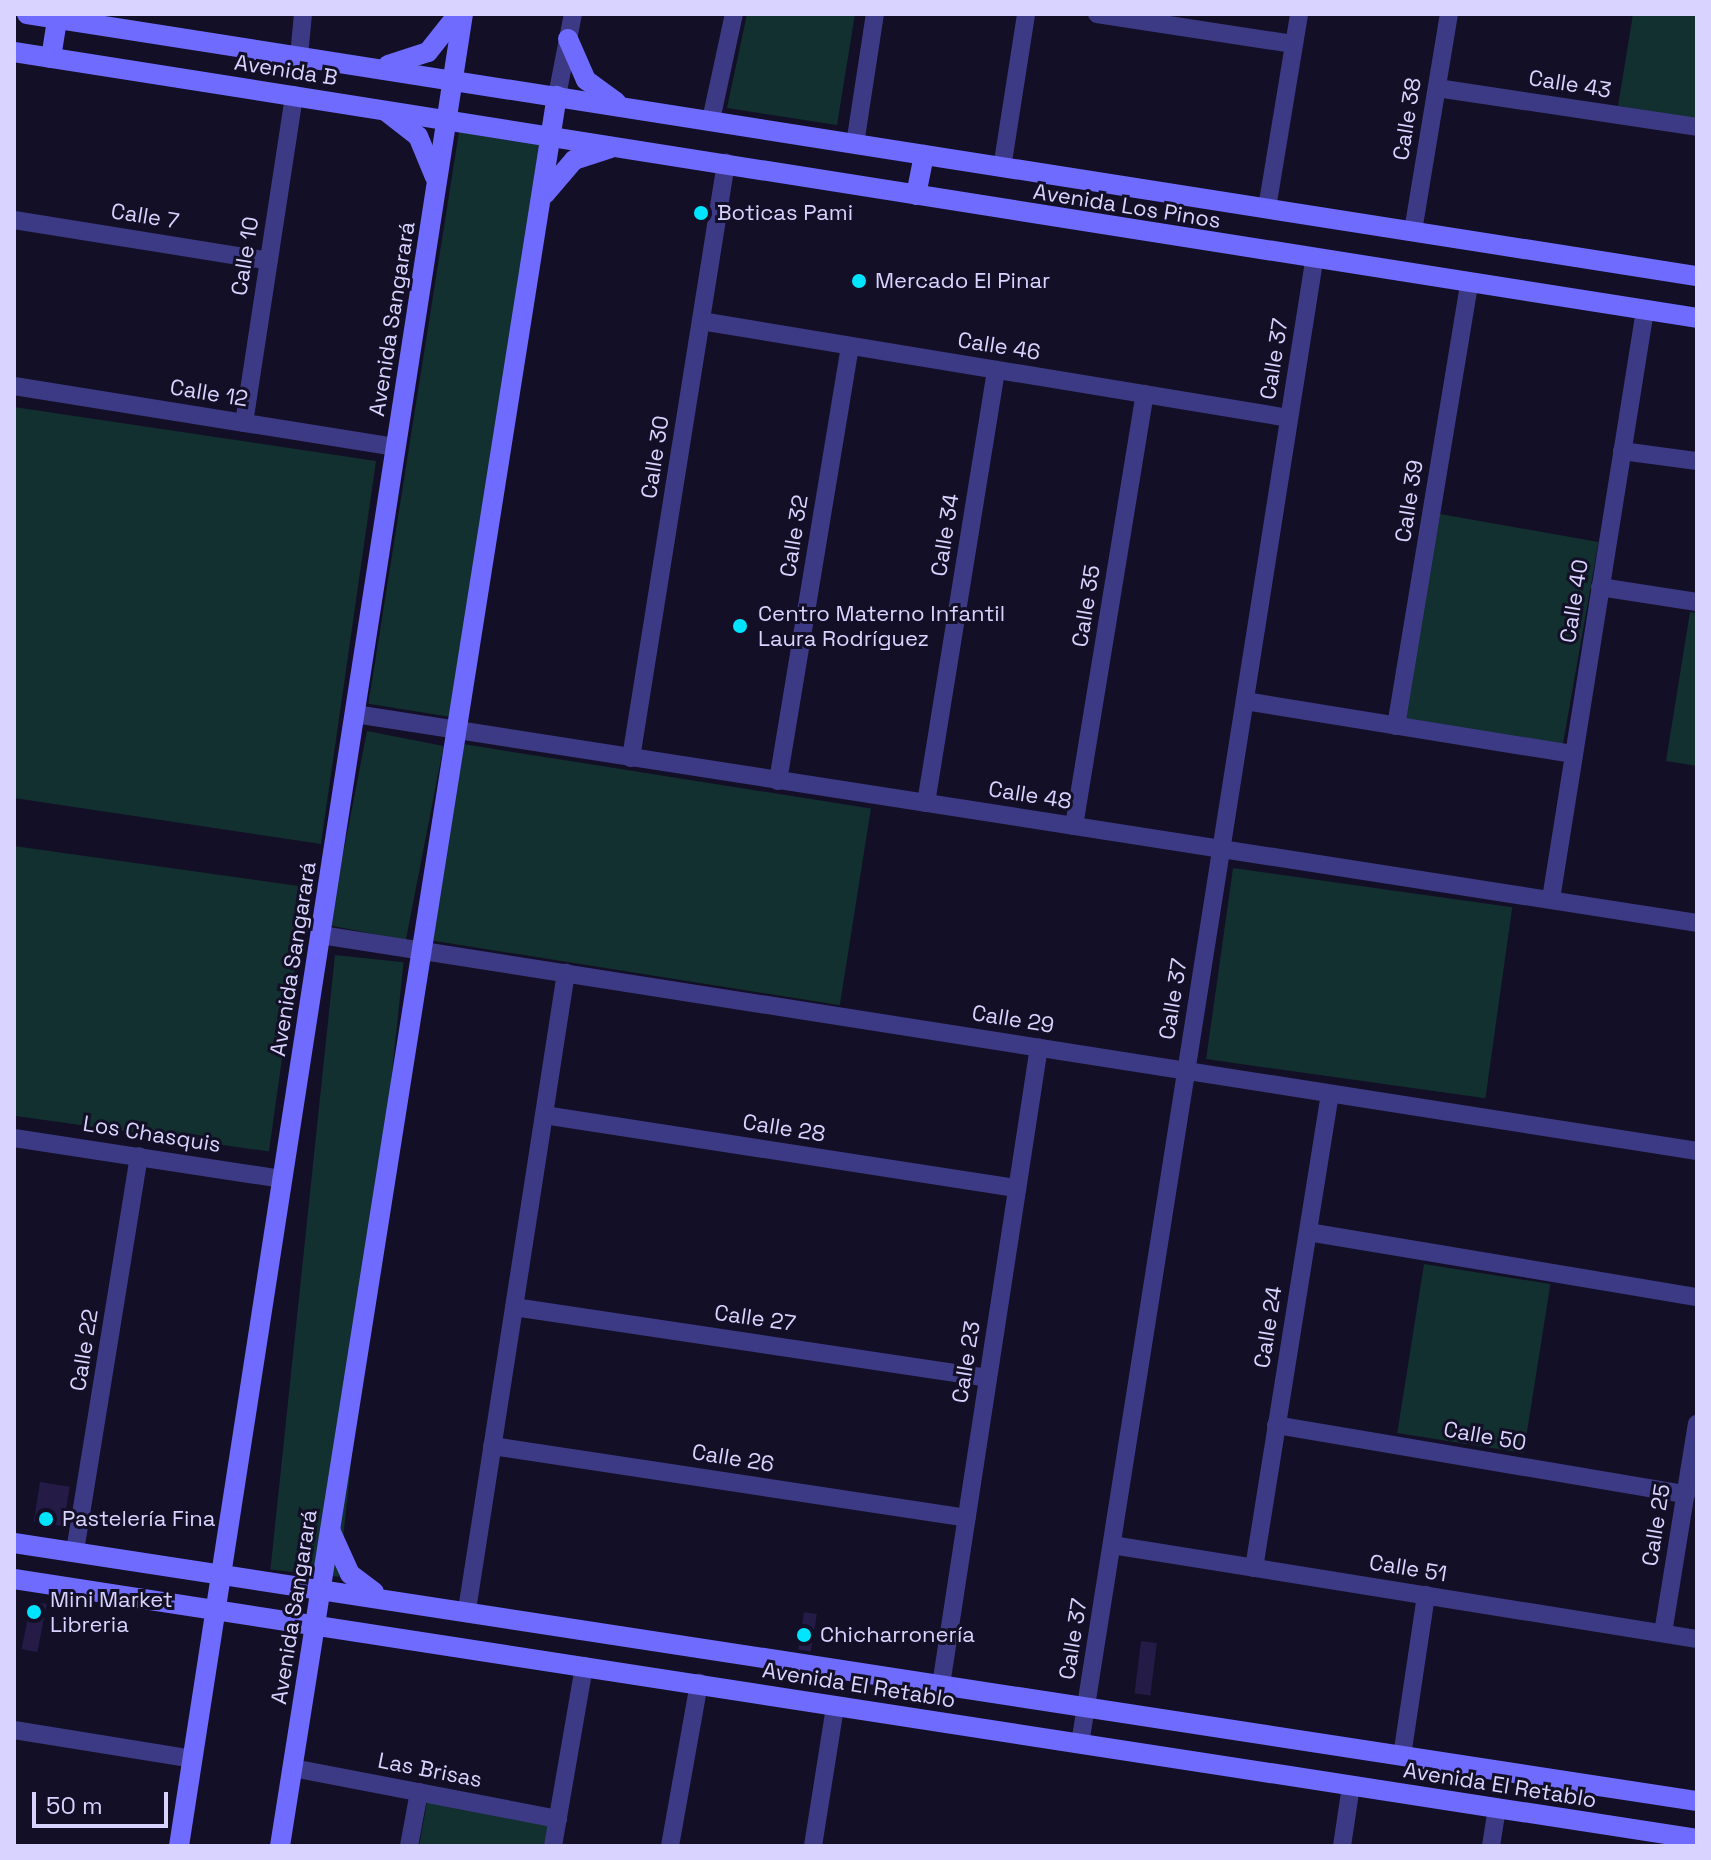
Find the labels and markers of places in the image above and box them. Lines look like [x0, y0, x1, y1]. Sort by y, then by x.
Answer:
place label: Boticas Pami [717, 200, 853, 226]
marker: Boticas Pami [692, 204, 710, 222]
place label: Mercado El Pinar [875, 268, 1050, 294]
marker: Mercado El Pinar [850, 272, 868, 290]
place label: Centro Materno Infantil Laura Rodríguez [758, 600, 1005, 652]
marker: Centro Materno Infantil Laura Rodríguez [729, 615, 751, 637]
place label: Pastelería Fina [62, 1506, 215, 1532]
marker: Pastelería Fina [37, 1510, 55, 1528]
place label: Mini Market Libreria [50, 1586, 173, 1638]
marker: Mini Market Libreria [25, 1603, 43, 1621]
place label: Chicharronería [820, 1622, 975, 1648]
marker: Chicharronería [795, 1626, 813, 1644]

